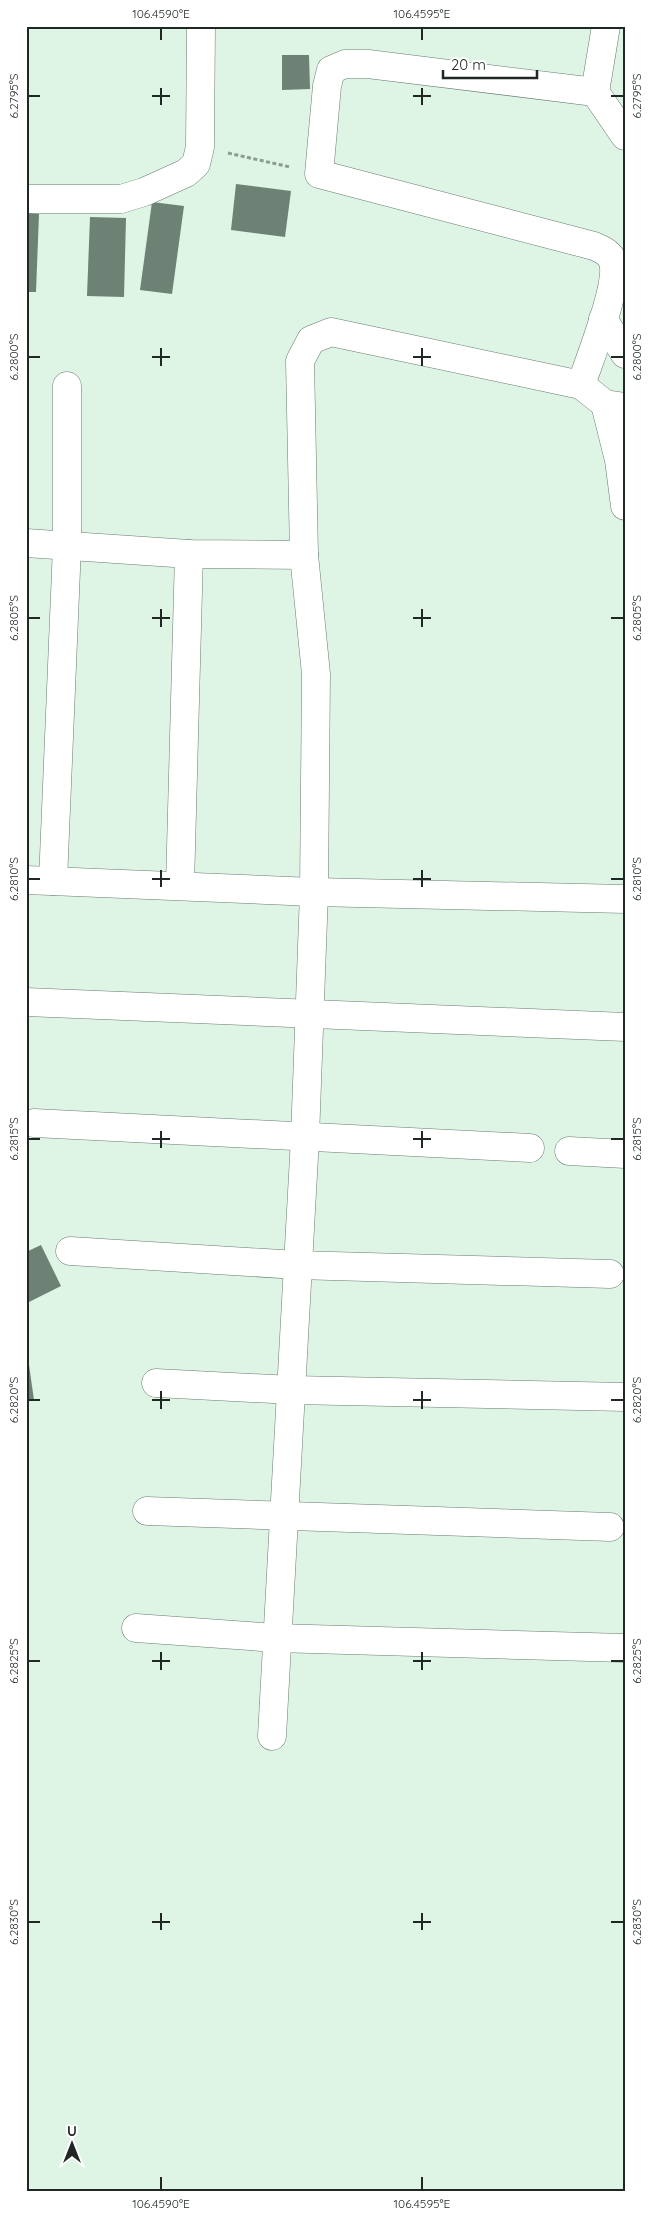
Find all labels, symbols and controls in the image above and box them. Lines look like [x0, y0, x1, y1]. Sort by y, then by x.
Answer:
text: 106.4590°E [132, 6, 190, 21]
text: 106.4595°E [394, 6, 451, 21]
scale bar [443, 48, 537, 80]
text: 20 m [451, 55, 486, 74]
text: 6.2795°S [6, 73, 21, 119]
text: 6.2795°S [629, 73, 644, 119]
text: 6.2800°S [6, 333, 21, 380]
text: 6.2800°S [629, 333, 644, 380]
text: 6.2805°S [6, 595, 21, 641]
text: 6.2805°S [629, 595, 644, 641]
text: 6.2810°S [6, 857, 21, 901]
text: 6.2810°S [629, 857, 644, 901]
text: 6.2815°S [6, 1117, 21, 1161]
text: 6.2815°S [629, 1117, 644, 1161]
text: 6.2820°S [6, 1377, 21, 1423]
text: 6.2820°S [629, 1377, 644, 1423]
text: 6.2825°S [6, 1638, 21, 1684]
text: 6.2825°S [629, 1638, 644, 1684]
text: 6.2830°S [6, 1899, 21, 1945]
text: 6.2830°S [629, 1899, 644, 1945]
north arrow [48, 2120, 98, 2170]
text: U [67, 2122, 77, 2140]
text: 106.4590°E [132, 2196, 190, 2211]
text: 106.4595°E [394, 2196, 451, 2211]

